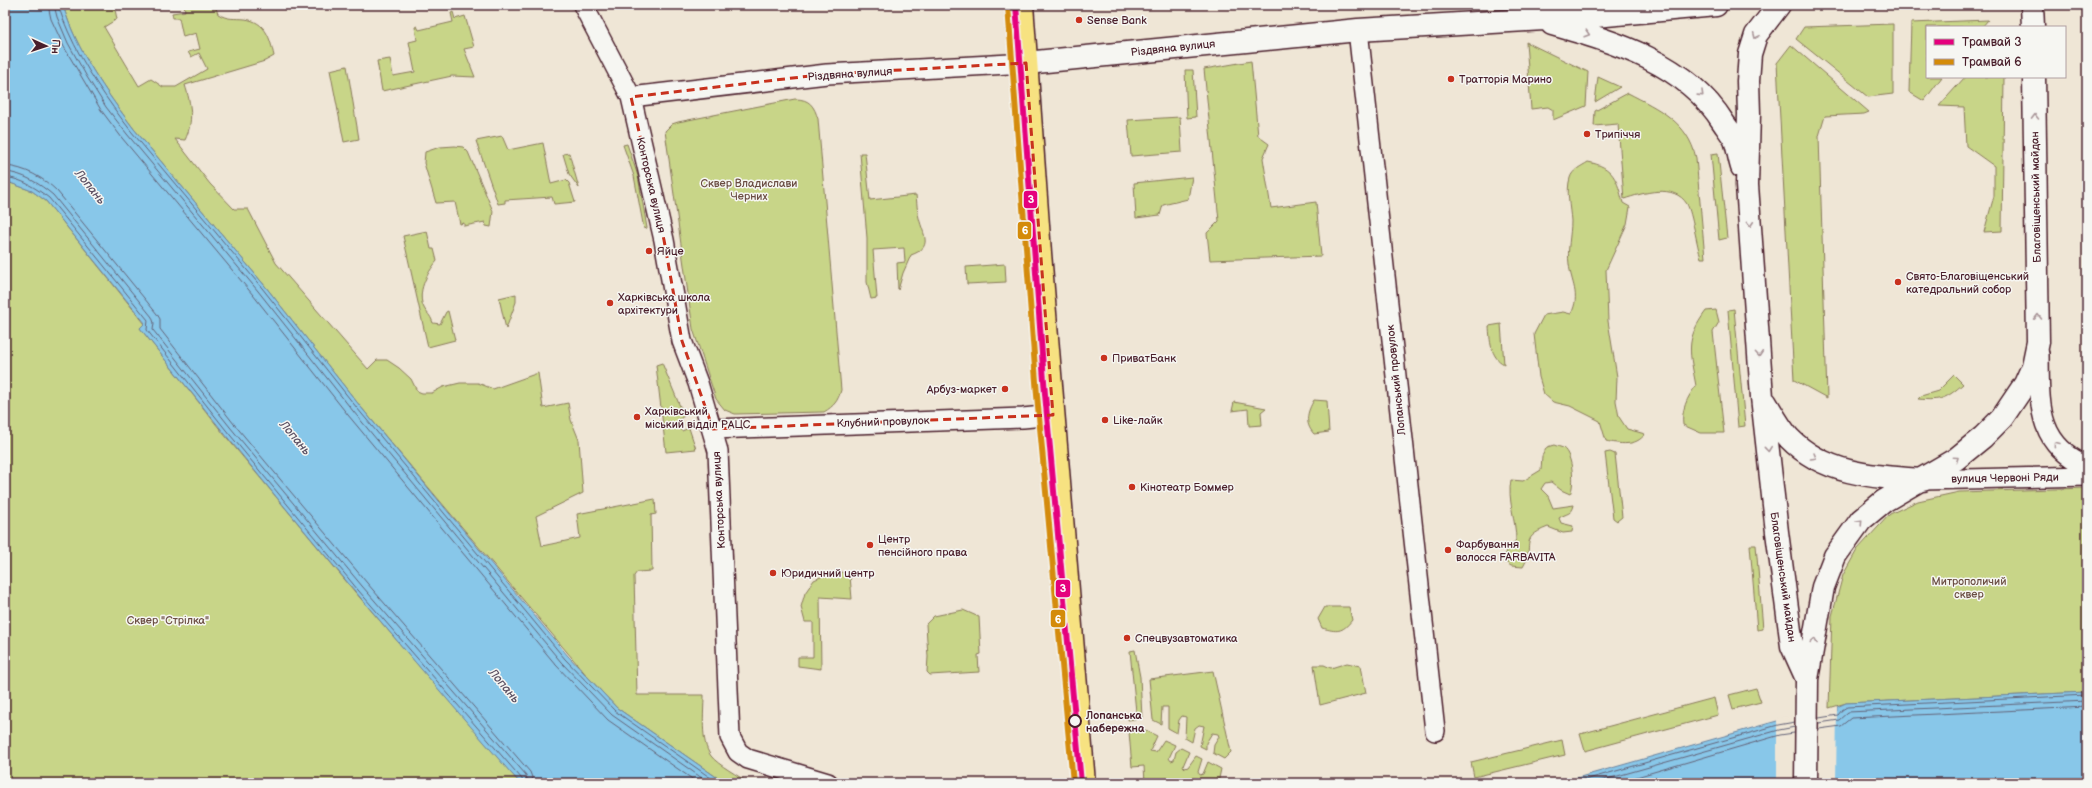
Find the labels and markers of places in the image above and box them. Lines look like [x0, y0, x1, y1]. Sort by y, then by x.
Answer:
place label: Sense Bank [1087, 14, 1147, 27]
marker: Sense Bank [1074, 15, 1084, 25]
place label: Тратторія Марино [1459, 73, 1552, 86]
marker: Тратторія Марино [1446, 74, 1456, 84]
place label: Трипіччя [1595, 128, 1640, 141]
marker: Трипіччя [1582, 129, 1592, 139]
place label: Яйце [657, 245, 684, 258]
marker: Яйце [644, 246, 654, 256]
place label: Свято-Благовіщенський катедральний собор [1906, 270, 2029, 296]
marker: Свято-Благовіщенський катедральний собор [1893, 277, 1903, 287]
place label: Харківська школа архітектури [618, 291, 711, 317]
marker: Харківська школа архітектури [605, 298, 615, 308]
place label: ПриватБанк [1112, 352, 1176, 365]
marker: ПриватБанк [1099, 353, 1109, 363]
place label: Арбуз-маркет [926, 383, 997, 396]
marker: Арбуз-маркет [1000, 384, 1010, 394]
place label: Харківський міський відділ РАЦС [645, 405, 751, 431]
marker: Харківський міський відділ РАЦС [632, 412, 642, 422]
place label: Like-лайк [1113, 414, 1163, 427]
marker: Like-лайк [1100, 415, 1110, 425]
place label: Кінотеатр Боммер [1140, 481, 1235, 494]
marker: Кінотеатр Боммер [1127, 482, 1137, 492]
place label: Центр пенсійного права [878, 533, 968, 559]
place label: Фарбування волосся FARBAVITA [1456, 538, 1556, 564]
marker: Центр пенсійного права [865, 540, 875, 550]
marker: Фарбування волосся FARBAVITA [1443, 545, 1453, 555]
place label: Юридичний центр [781, 567, 875, 580]
marker: Юридичний центр [768, 568, 778, 578]
place label: Спецвузавтоматика [1135, 632, 1238, 645]
marker: Спецвузавтоматика [1122, 633, 1132, 643]
place label: Лопанська набережна [1085, 709, 1145, 735]
marker: Лопанська набережна [1068, 714, 1082, 728]

